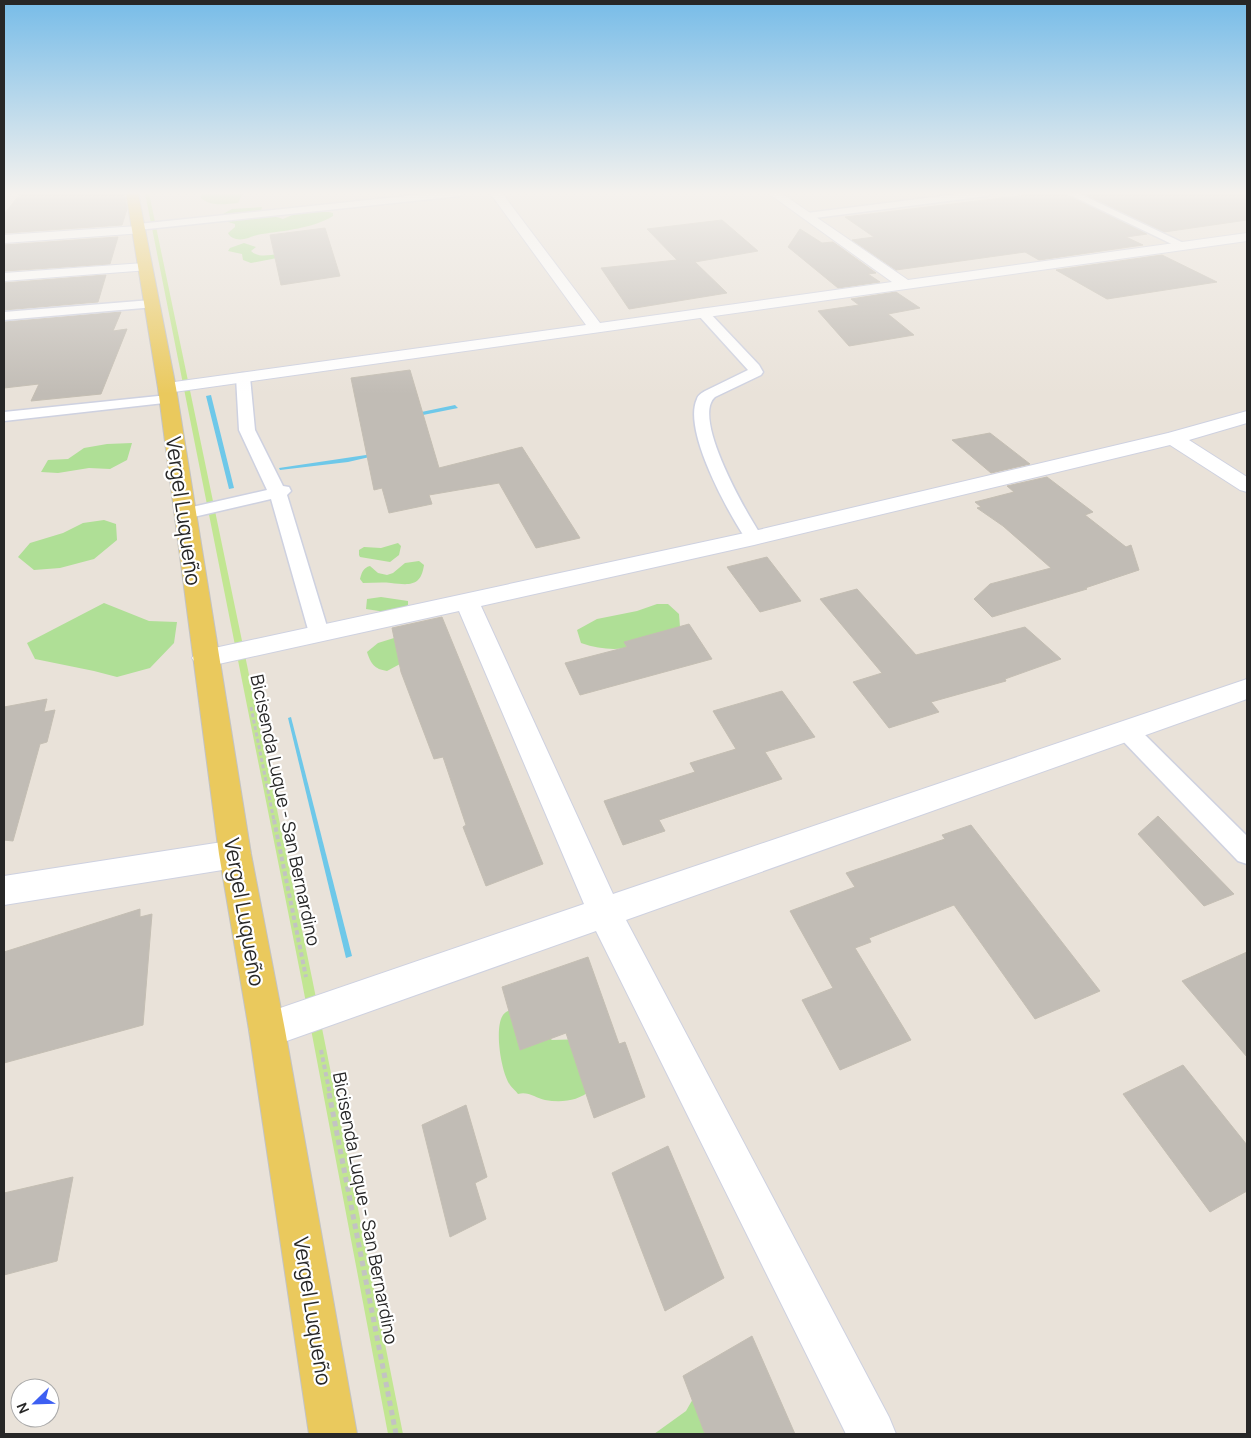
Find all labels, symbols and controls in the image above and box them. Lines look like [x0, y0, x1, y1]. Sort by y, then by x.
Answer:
street label: Vergel Luqueño [160, 435, 208, 587]
street label: Bicisenda Luque - San Bernardino [245, 672, 327, 948]
street label: Vergel Luqueño [218, 836, 272, 988]
street label: Bicisenda Luque - San Bernardino [328, 1070, 404, 1346]
street label: Vergel Luqueño [287, 1235, 339, 1387]
north arrow [10, 1378, 60, 1428]
text: N [12, 1400, 33, 1417]

